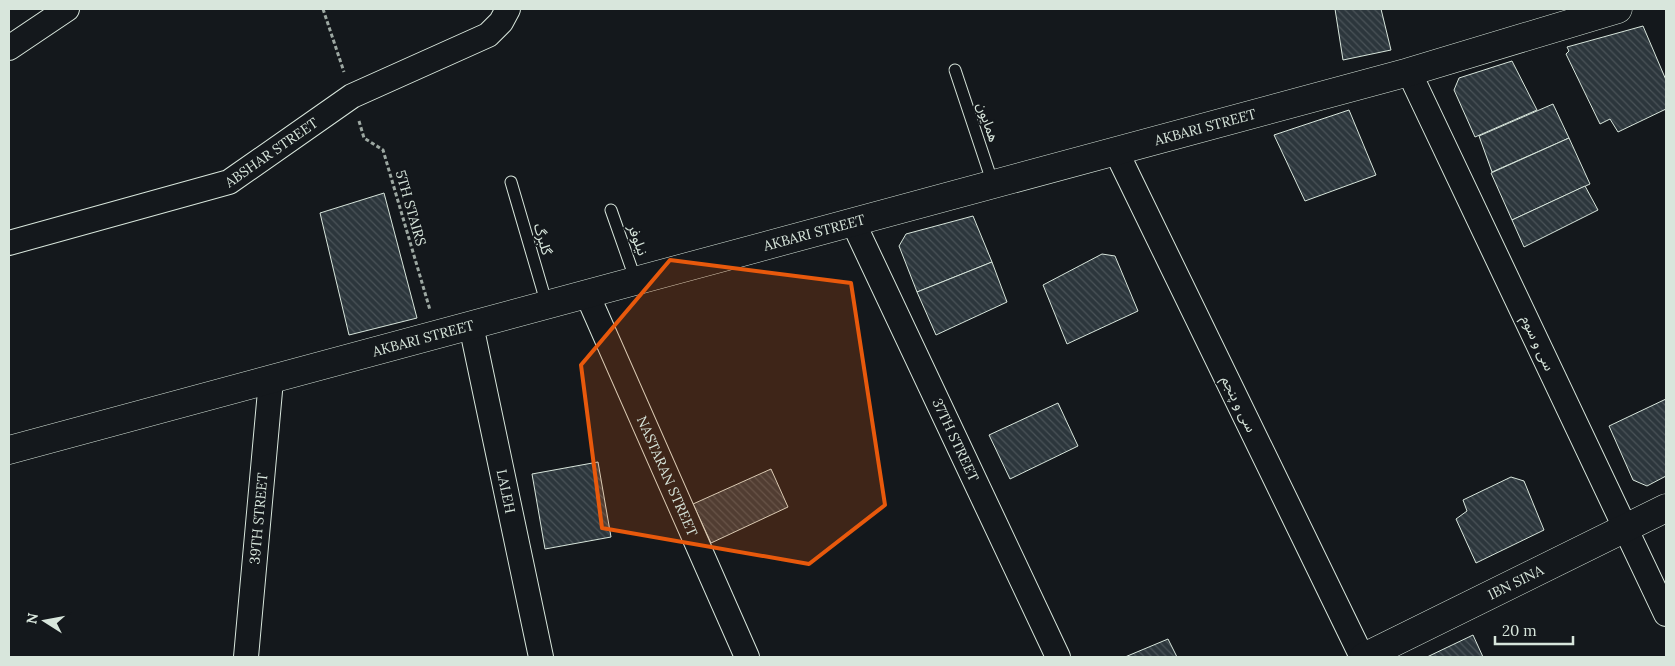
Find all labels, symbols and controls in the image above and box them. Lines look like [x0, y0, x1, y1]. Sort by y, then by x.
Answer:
street label: همایون [973, 100, 1003, 144]
street label: AKBARI STREET [1151, 105, 1258, 150]
street label: ABSHAR STREET [220, 114, 322, 192]
street label: 5TH STAIRS [392, 168, 430, 248]
street label: AKBARI STREET [760, 210, 867, 255]
street label: گلبرگ [530, 221, 556, 257]
street label: نیلوفر [624, 221, 652, 258]
street label: سی و سوم [1516, 312, 1559, 375]
street label: AKBARI STREET [369, 316, 476, 361]
street label: سی و پنجم [1216, 373, 1260, 436]
street label: 37TH STREET [928, 396, 983, 484]
street label: NASTARAN STREET [633, 413, 702, 539]
street label: LALEH [493, 468, 520, 515]
street label: 39TH STREET [245, 472, 272, 565]
street label: IBN SINA [1485, 561, 1547, 604]
north arrow [20, 596, 70, 646]
text: N [22, 611, 42, 626]
scale bar [1495, 614, 1572, 646]
text: 20 m [1502, 621, 1537, 640]

